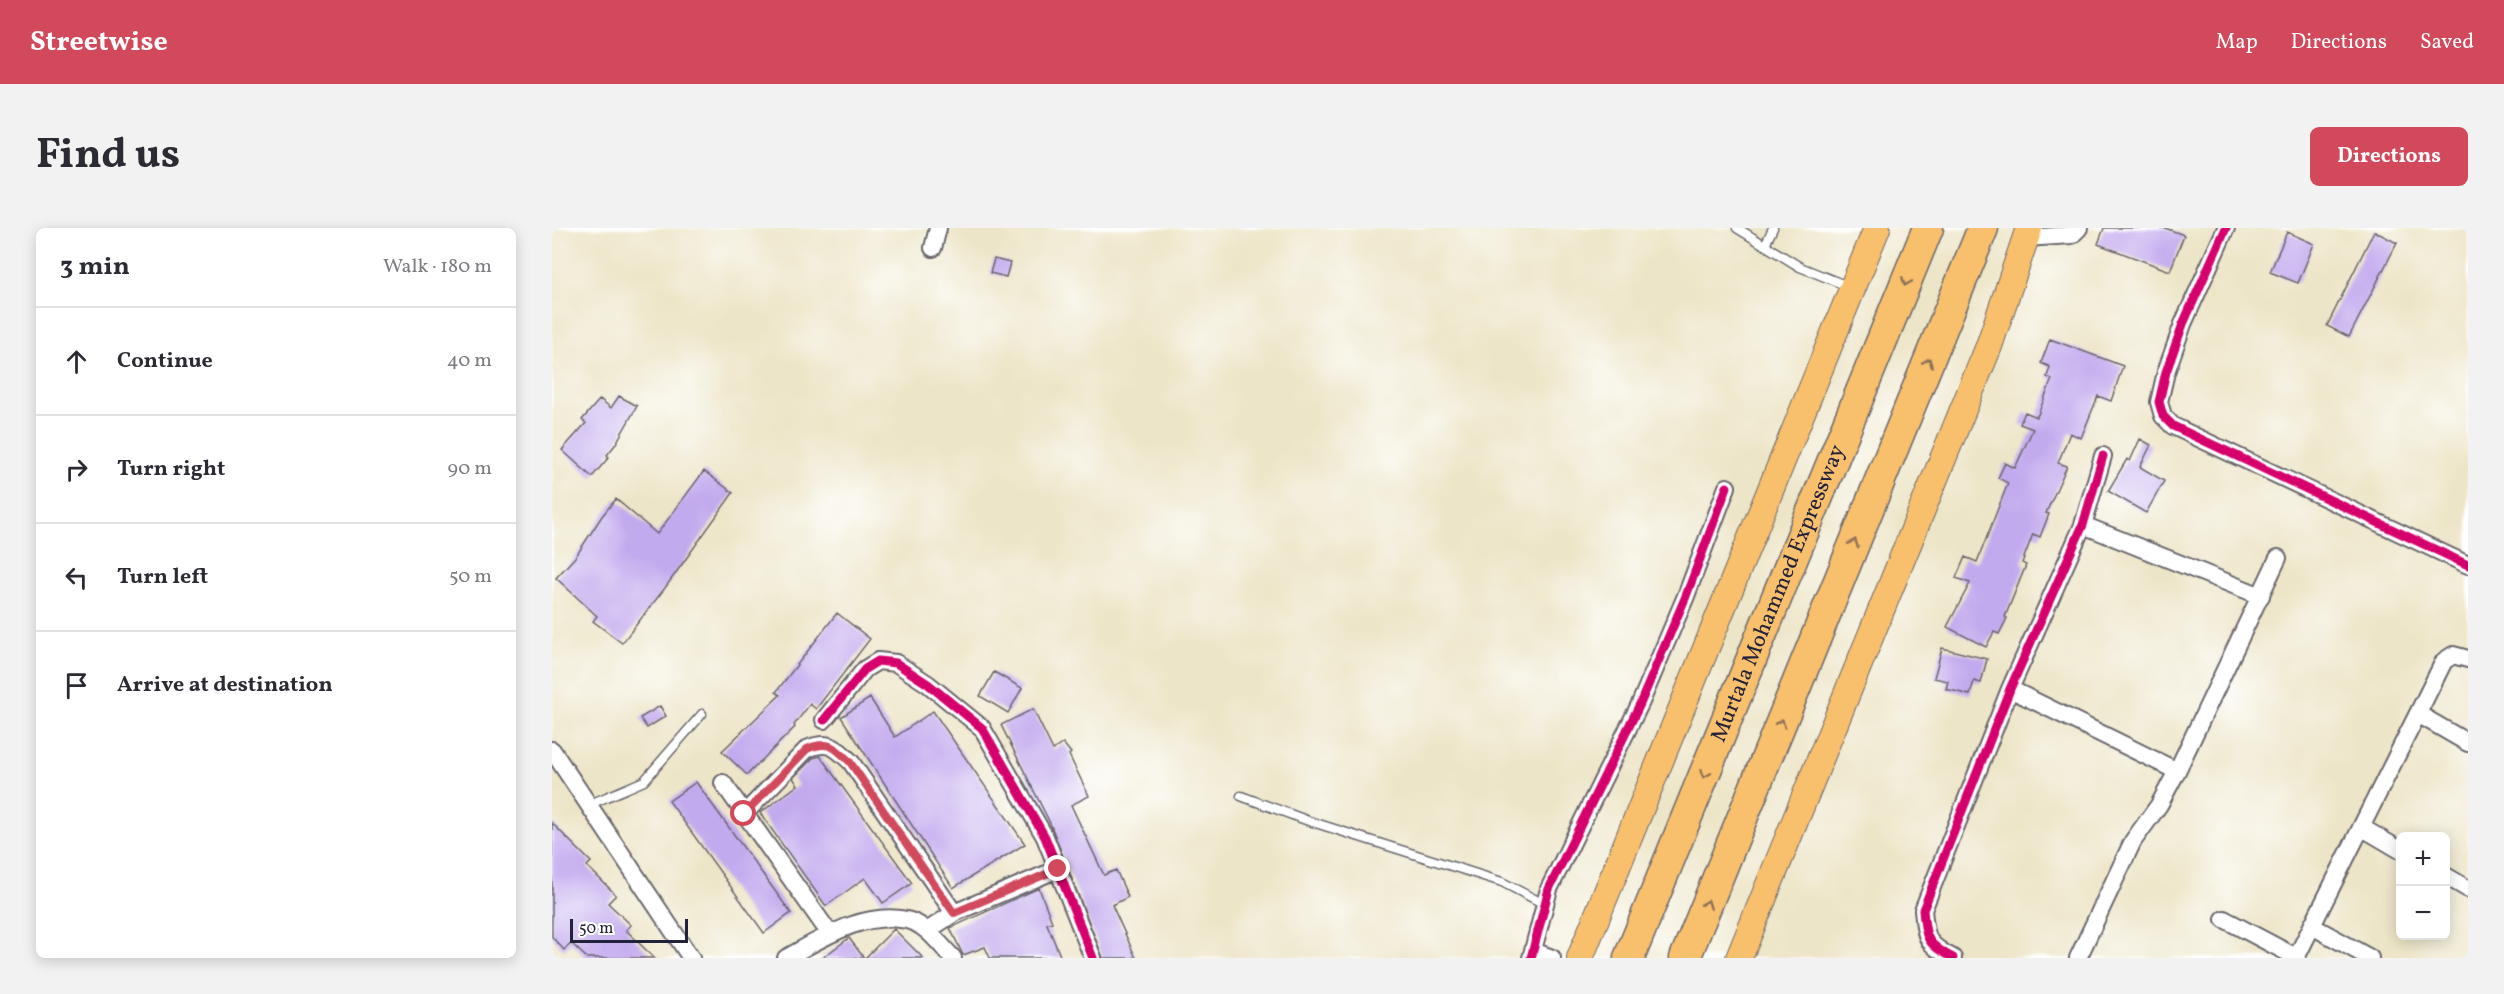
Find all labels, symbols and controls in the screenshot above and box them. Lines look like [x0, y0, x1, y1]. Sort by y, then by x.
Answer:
text: Streetwise [30, 23, 168, 62]
text: Map [2216, 28, 2258, 57]
text: Directions [2291, 28, 2387, 57]
text: Saved [2420, 28, 2474, 57]
text: Find us [36, 127, 180, 186]
button: Directions [2310, 127, 2468, 186]
text: 3 min [60, 249, 130, 285]
text: Walk · 180 m [383, 253, 492, 281]
one-way arrow [1901, 276, 1913, 287]
icon: ahead [60, 345, 93, 378]
text: Continue [117, 346, 213, 377]
text: 40 m [447, 347, 492, 375]
one-way arrow [1921, 357, 1933, 368]
street label: Murtala Mohammed Expressway [1704, 440, 1853, 747]
icon: right [60, 453, 93, 486]
text: Turn right [117, 454, 225, 485]
text: 90 m [448, 455, 492, 483]
one-way arrow [1847, 538, 1860, 548]
icon: left [60, 561, 93, 594]
text: Turn left [117, 562, 208, 593]
text: 50 m [449, 563, 492, 591]
icon: arrive [60, 669, 93, 702]
text: Arrive at destination [117, 670, 333, 701]
one-way arrow [1774, 719, 1786, 730]
one-way arrow [1700, 767, 1712, 778]
route start [730, 800, 756, 826]
map controls [2396, 832, 2450, 940]
button: + [2396, 832, 2450, 886]
route end [1044, 855, 1070, 881]
button: − [2396, 886, 2450, 940]
one-way arrow [1700, 899, 1712, 910]
scale bar [570, 916, 688, 944]
text: 50 m [579, 918, 613, 940]

